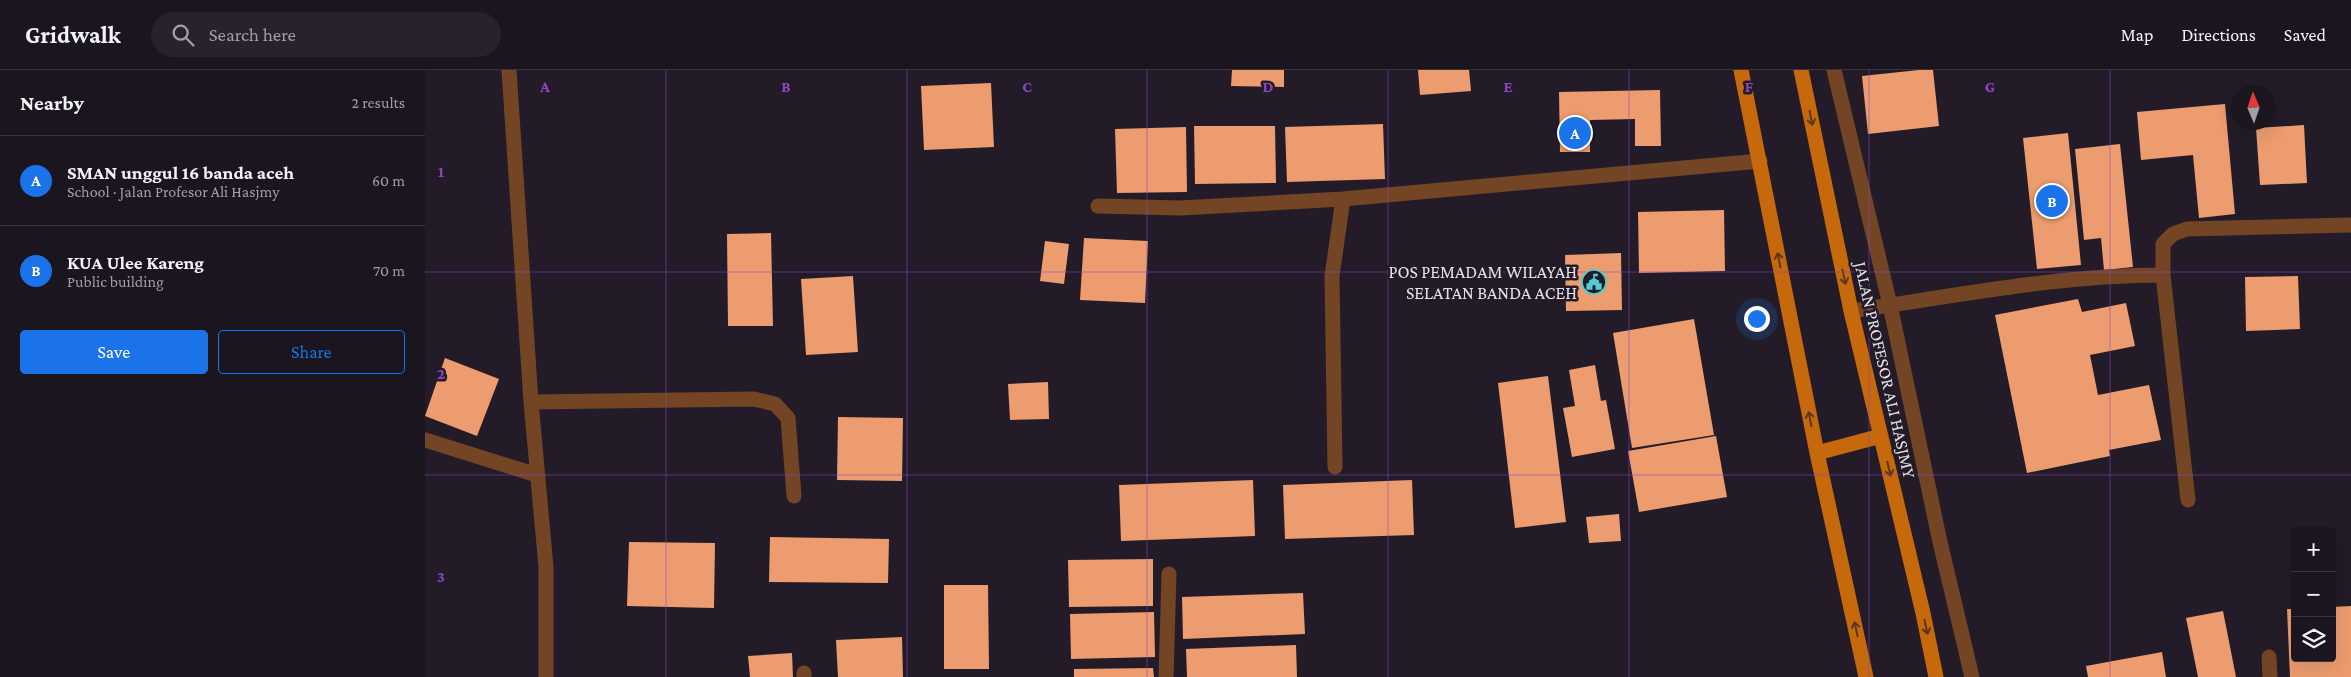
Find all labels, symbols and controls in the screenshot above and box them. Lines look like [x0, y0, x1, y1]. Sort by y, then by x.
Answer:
search box [151, 12, 501, 57]
text: Gridwalk [25, 21, 121, 48]
icon: search [169, 21, 197, 49]
text: Search here [209, 24, 296, 45]
text: Map [2121, 25, 2153, 45]
text: Directions [2181, 25, 2256, 45]
text: Saved [2284, 25, 2326, 45]
text: A [539, 78, 550, 95]
text: B [781, 78, 791, 95]
text: C [1022, 78, 1032, 95]
text: D [1262, 78, 1274, 95]
text: E [1503, 78, 1513, 95]
text: F [1745, 78, 1754, 95]
text: G [1985, 78, 1995, 95]
north arrow [2231, 85, 2276, 130]
text: Nearby [20, 91, 84, 115]
text: 2 results [352, 94, 405, 111]
one-way arrow [1807, 109, 1816, 125]
pin: A [1559, 114, 1591, 152]
text: SMAN unggul 16 banda aceh [67, 162, 294, 183]
text: 1 [438, 163, 444, 180]
text: A [31, 172, 41, 189]
text: 60 m [372, 172, 405, 189]
pin: B [2036, 182, 2068, 220]
text: School · Jalan Profesor Ali Hasjmy [67, 183, 280, 200]
text: KUA Ulee Kareng [67, 252, 204, 273]
one-way arrow [1773, 252, 1783, 268]
street label: JALAN PROFESOR ALI HASJMY [1850, 258, 1920, 481]
text: B [31, 262, 41, 279]
text: 70 m [373, 262, 405, 279]
place label: POS PEMADAM WILAYAH SELATAN BANDA ACEH [1388, 262, 1577, 303]
one-way arrow [1840, 268, 1849, 284]
public building icon: POS PEMADAM WILAYAH SELATAN BANDA ACEH [1581, 269, 1607, 295]
text: Public building [67, 273, 164, 290]
your location [1744, 306, 1770, 332]
button: Save [20, 330, 208, 374]
button: Share [218, 330, 405, 374]
text: 2 [437, 365, 445, 382]
one-way arrow [1805, 412, 1814, 428]
one-way arrow [1885, 461, 1894, 477]
map controls [2291, 527, 2336, 662]
button: + [2291, 527, 2336, 572]
text: 3 [437, 568, 445, 585]
button: − [2291, 572, 2336, 617]
button: layers [2291, 617, 2336, 662]
one-way arrow [1922, 619, 1931, 635]
one-way arrow [1851, 622, 1860, 638]

